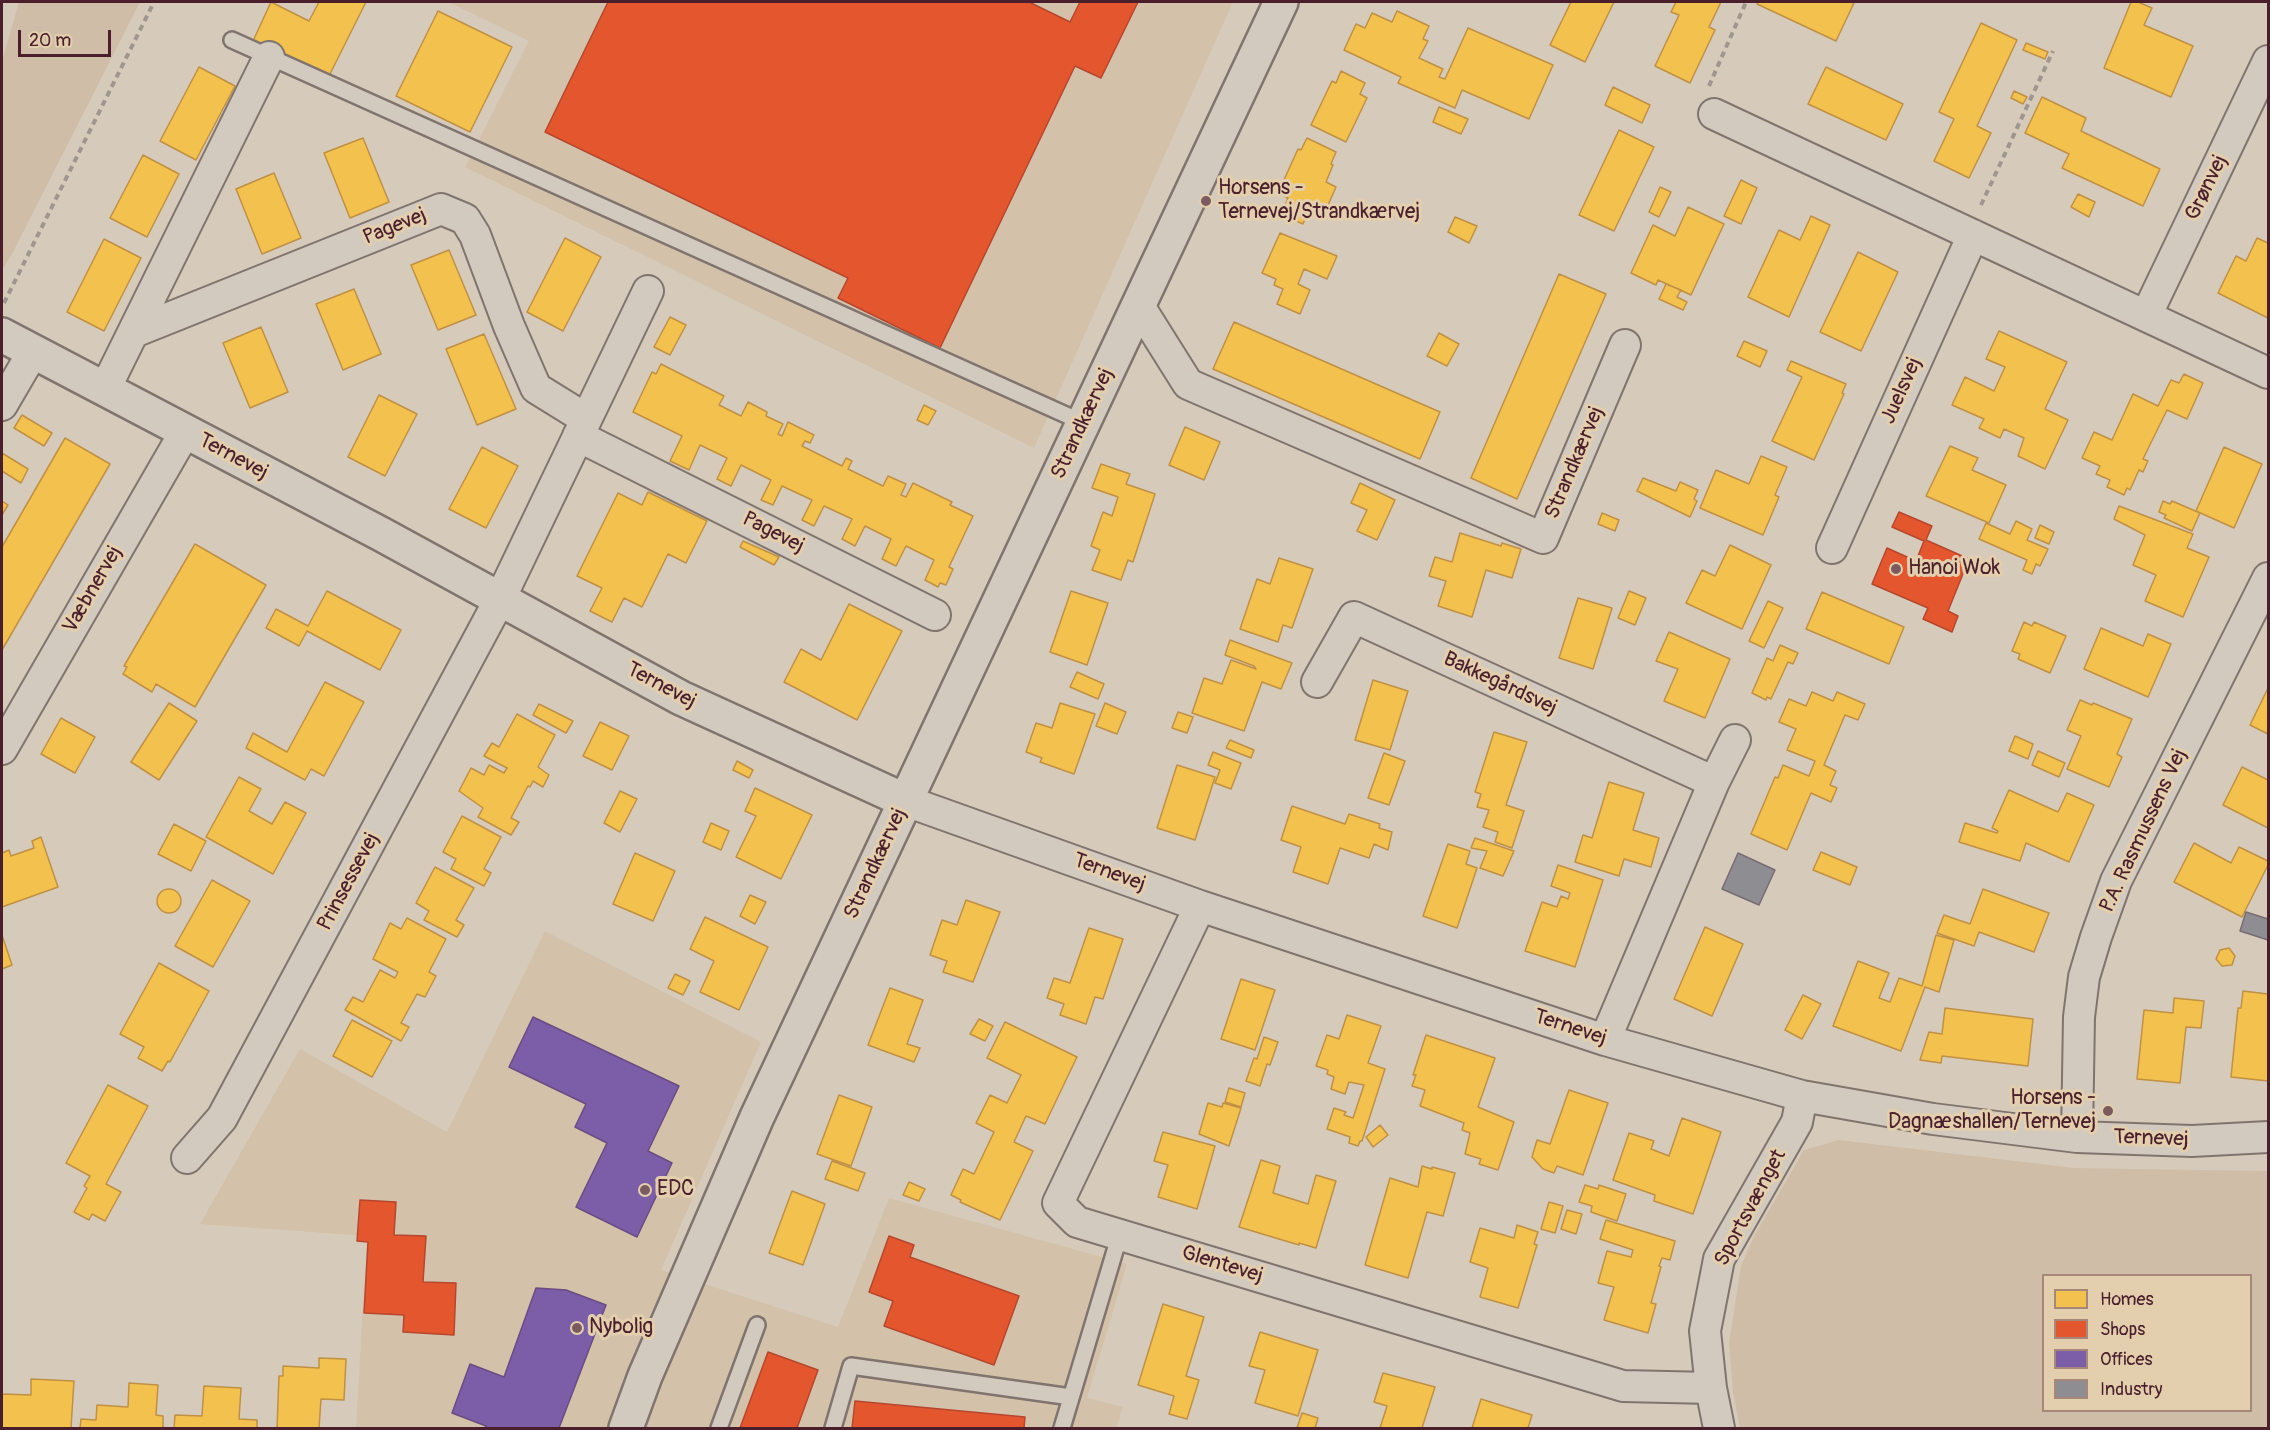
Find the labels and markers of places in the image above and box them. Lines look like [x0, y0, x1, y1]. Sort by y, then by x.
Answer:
place label: Horsens - Ternevej/Strandkærvej [1218, 176, 1420, 226]
marker: Horsens - Ternevej/Strandkærvej [1199, 194, 1213, 208]
place label: Hanoi Wok [1908, 556, 2000, 582]
marker: Hanoi Wok [1889, 562, 1903, 576]
place label: Horsens - Dagnæshallen/Ternevej [1888, 1086, 2096, 1136]
marker: Horsens - Dagnæshallen/Ternevej [2101, 1104, 2115, 1118]
place label: EDC [657, 1177, 694, 1203]
marker: EDC [638, 1183, 652, 1197]
place label: Nybolig [589, 1315, 653, 1341]
marker: Nybolig [570, 1321, 584, 1335]

